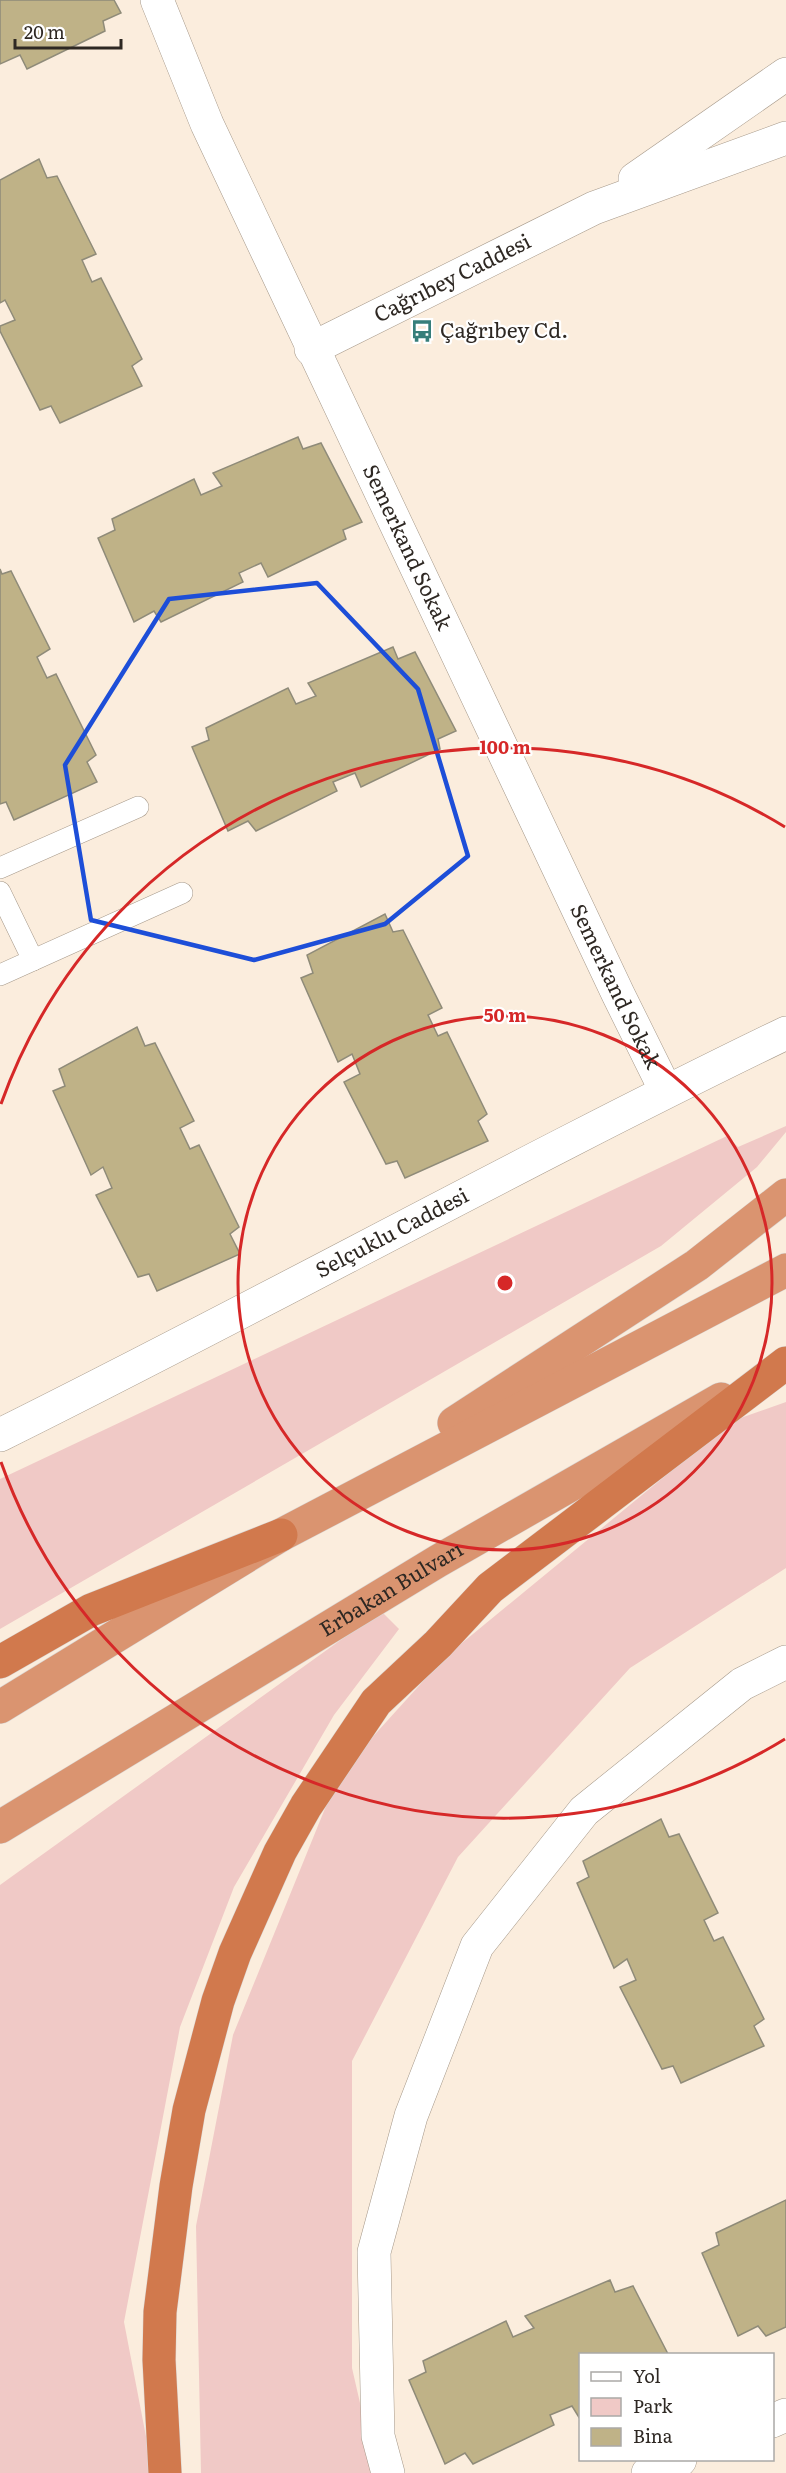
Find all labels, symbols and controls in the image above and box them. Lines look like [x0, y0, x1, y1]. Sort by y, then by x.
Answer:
scale bar [15, 12, 122, 50]
text: 20 m [24, 18, 65, 45]
street label: Cağrıbey Caddesi [368, 224, 535, 328]
place label: Çağrıbey Cd. [440, 313, 568, 344]
bus stop icon: Çağrıbey Cd. [409, 318, 435, 344]
street label: Semerkand Sokak [357, 458, 462, 635]
text: 100 m [479, 733, 531, 760]
street label: Semerkand Sokak [564, 898, 671, 1074]
text: 50 m [484, 1001, 526, 1028]
street label: Selçuklu Caddesi [309, 1178, 473, 1284]
centre of rings [495, 1273, 515, 1293]
street label: Erbakan Bulvarı [313, 1532, 468, 1643]
legend [579, 2353, 774, 2461]
text: Yol [633, 2362, 661, 2389]
text: Park [633, 2392, 674, 2419]
text: Bina [633, 2422, 673, 2449]

